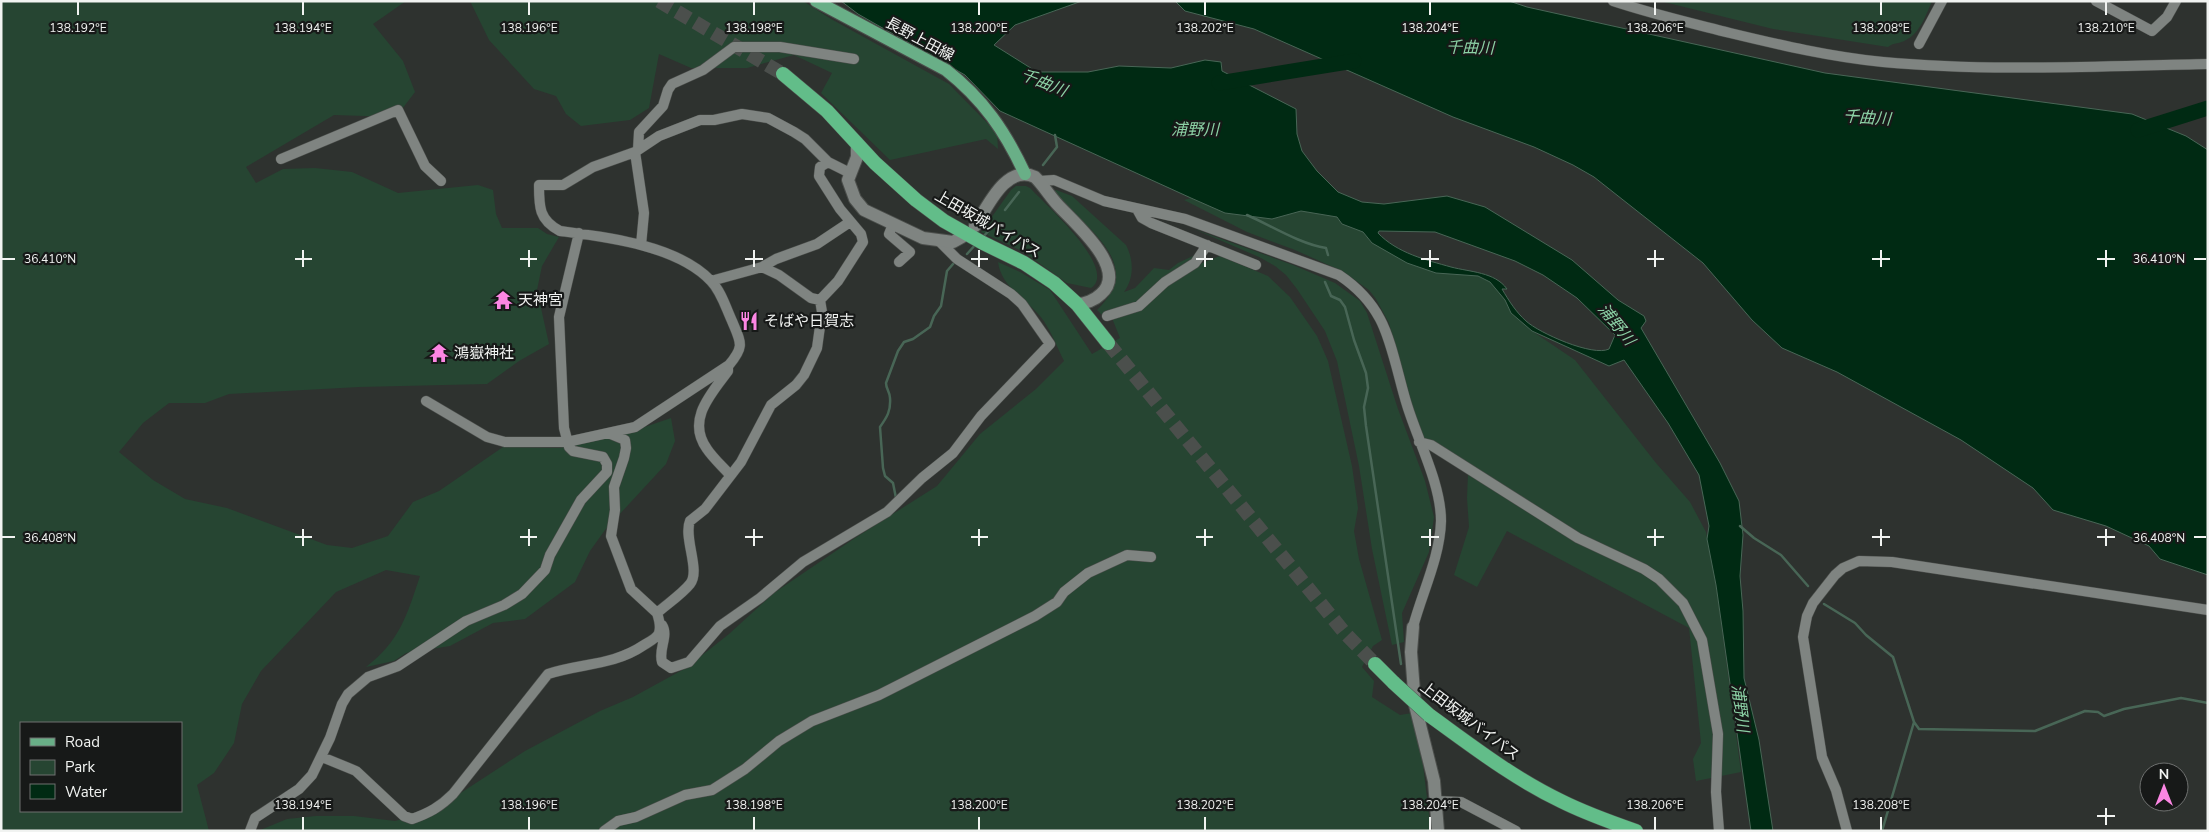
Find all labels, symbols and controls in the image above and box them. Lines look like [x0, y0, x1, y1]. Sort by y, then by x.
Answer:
street label: 長野上田線 [882, 13, 958, 65]
text: 138.192°E [49, 20, 107, 36]
text: 138.194°E [274, 20, 332, 36]
text: 138.196°E [500, 20, 558, 36]
text: 138.198°E [725, 20, 783, 36]
text: 138.200°E [950, 20, 1008, 36]
text: 138.202°E [1176, 20, 1234, 36]
text: 138.204°E [1401, 20, 1459, 36]
text: 138.206°E [1626, 20, 1684, 36]
text: 138.208°E [1852, 20, 1910, 36]
text: 138.210°E [2077, 20, 2135, 36]
water label: 千曲川 [1446, 37, 1496, 59]
water label: 千曲川 [1017, 64, 1072, 103]
water label: 千曲川 [1842, 105, 1894, 131]
water label: 浦野川 [1171, 119, 1221, 141]
street label: 上田坂城バイパス [931, 185, 1045, 263]
text: 36.410°N [24, 251, 76, 267]
text: 36.410°N [2133, 251, 2185, 267]
temple icon: 天神宮 [492, 289, 514, 311]
place label: 天神宮 [518, 290, 563, 310]
water label: 浦野川 [1593, 299, 1641, 352]
restaurant icon: そばや日賀志 [738, 310, 760, 332]
place label: そばや日賀志 [764, 311, 854, 331]
temple icon: 鴻嶽神社 [428, 342, 450, 364]
place label: 鴻嶽神社 [454, 343, 514, 363]
text: 36.408°N [24, 530, 76, 546]
text: 36.408°N [2133, 530, 2185, 546]
street label: 上田坂城バイパス [1416, 677, 1524, 765]
water label: 浦野川 [1726, 683, 1754, 735]
legend [20, 722, 182, 812]
text: Road [65, 732, 100, 752]
text: Park [65, 757, 95, 777]
north arrow [2139, 762, 2189, 812]
text: N [2159, 765, 2169, 784]
text: Water [65, 782, 108, 802]
text: 138.194°E [274, 797, 332, 813]
text: 138.196°E [500, 797, 558, 813]
text: 138.198°E [725, 797, 783, 813]
text: 138.200°E [950, 797, 1008, 813]
text: 138.202°E [1176, 797, 1234, 813]
text: 138.204°E [1401, 797, 1459, 813]
text: 138.206°E [1626, 797, 1684, 813]
text: 138.208°E [1852, 797, 1910, 813]

